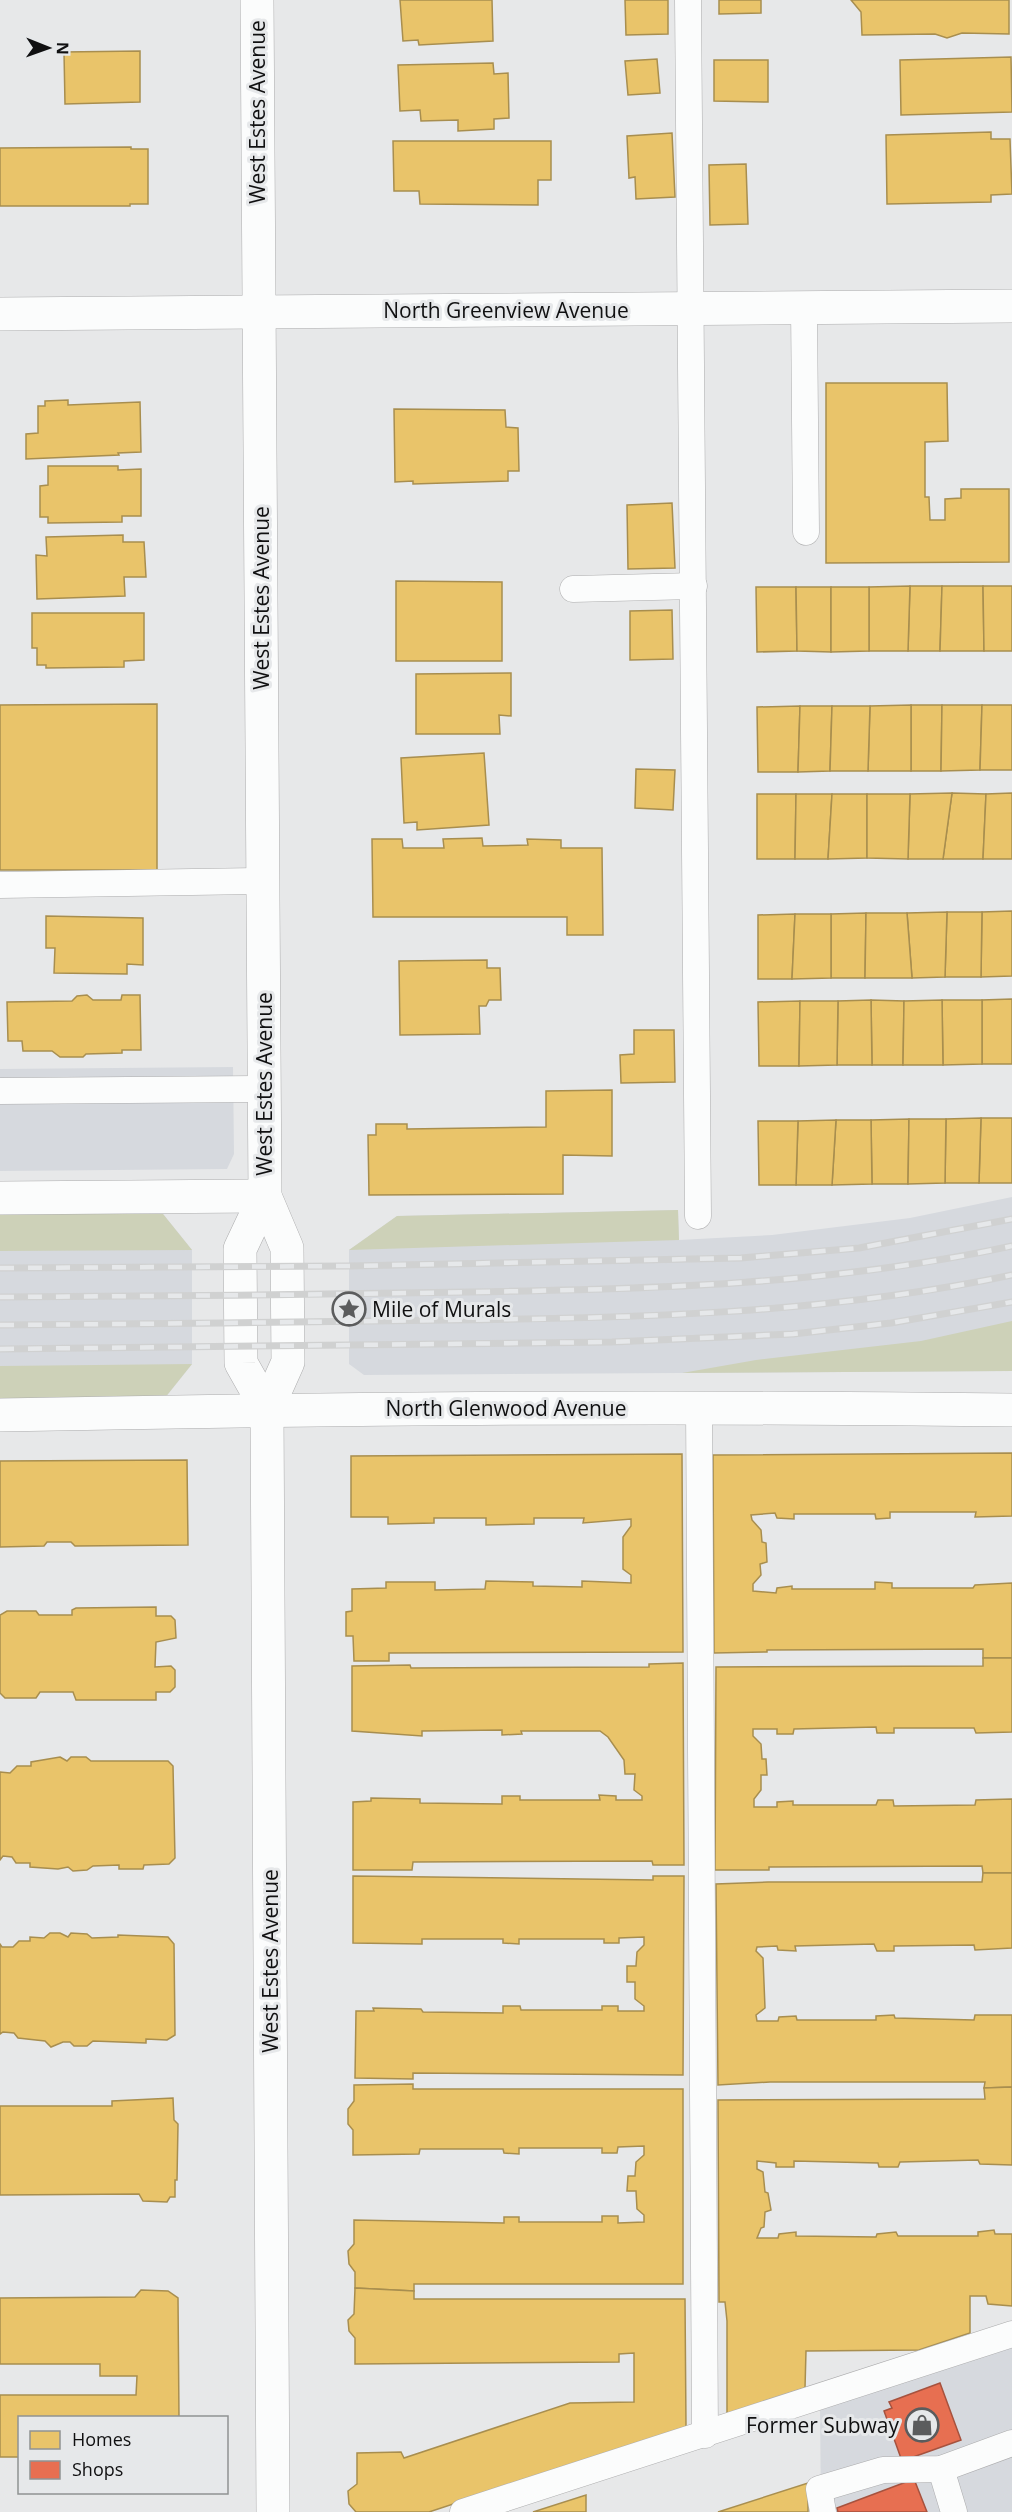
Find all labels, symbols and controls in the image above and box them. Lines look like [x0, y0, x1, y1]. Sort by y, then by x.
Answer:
north arrow [18, 18, 78, 78]
street label: West Estes Avenue [243, 20, 271, 204]
text: N [52, 42, 74, 55]
street label: North Greenview Avenue [383, 296, 629, 324]
street label: West Estes Avenue [247, 506, 275, 690]
street label: West Estes Avenue [250, 992, 278, 1176]
place icon: Mile of Murals [331, 1291, 367, 1327]
place label: Mile of Murals [372, 1295, 511, 1323]
street label: North Glenwood Avenue [385, 1394, 627, 1422]
street label: West Estes Avenue [256, 1869, 284, 2053]
shop icon: Former Subway [904, 2407, 940, 2443]
place label: Former Subway [746, 2411, 899, 2439]
legend [18, 2416, 228, 2494]
text: Homes [72, 2427, 131, 2451]
text: Shops [72, 2457, 123, 2481]

